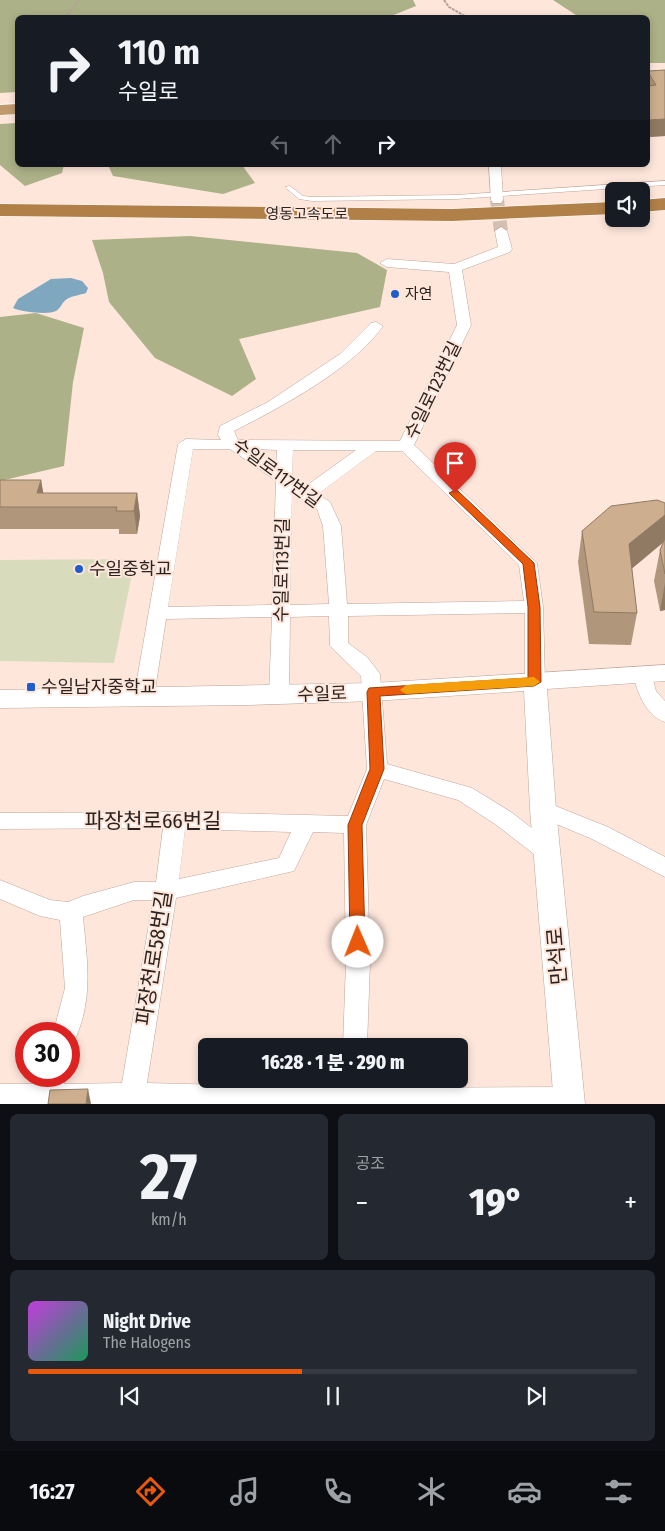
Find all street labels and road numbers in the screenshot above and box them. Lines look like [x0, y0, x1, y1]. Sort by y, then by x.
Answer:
street label: 영동고속도로 [266, 205, 348, 223]
street label: 수일로123번길 [400, 338, 466, 442]
street label: 수일로117번길 [229, 434, 325, 512]
street label: 수일로113번길 [270, 517, 294, 623]
street label: 수일로 [297, 682, 347, 706]
street label: 파장천로66번길 [85, 808, 221, 834]
street label: 파장천로58번길 [131, 889, 177, 1027]
street label: 만석로 [542, 926, 572, 986]

